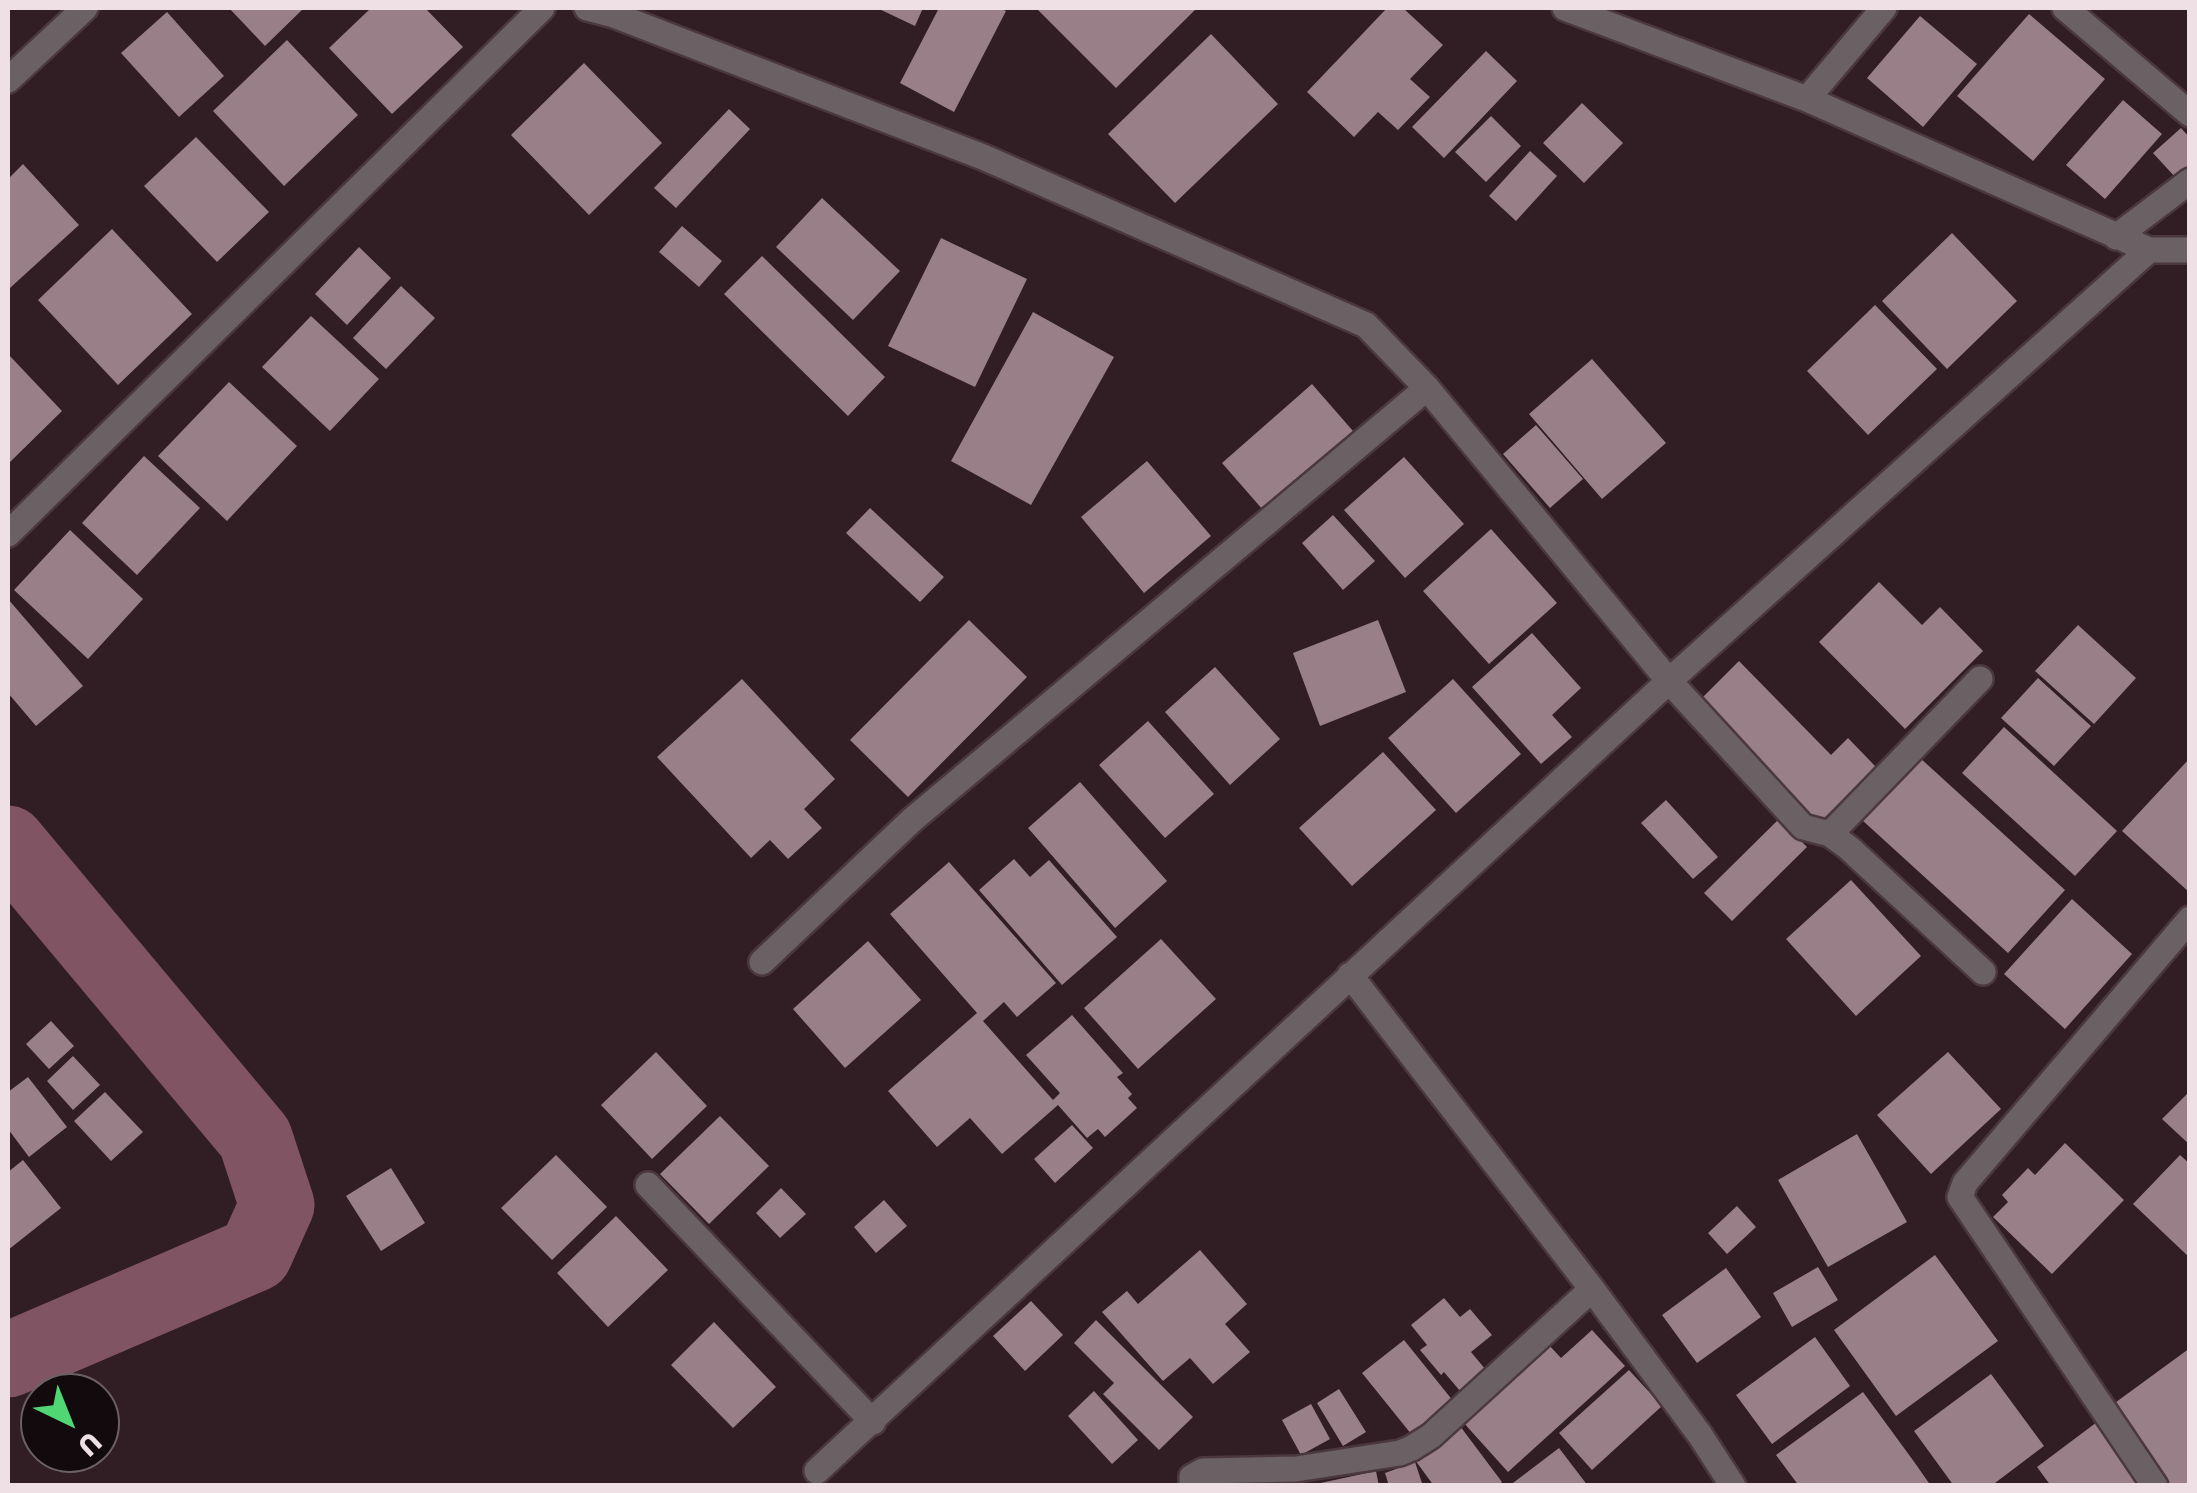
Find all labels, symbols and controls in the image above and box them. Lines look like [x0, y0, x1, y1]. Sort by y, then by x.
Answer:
north arrow [20, 1373, 120, 1473]
text: U [69, 1423, 110, 1465]

